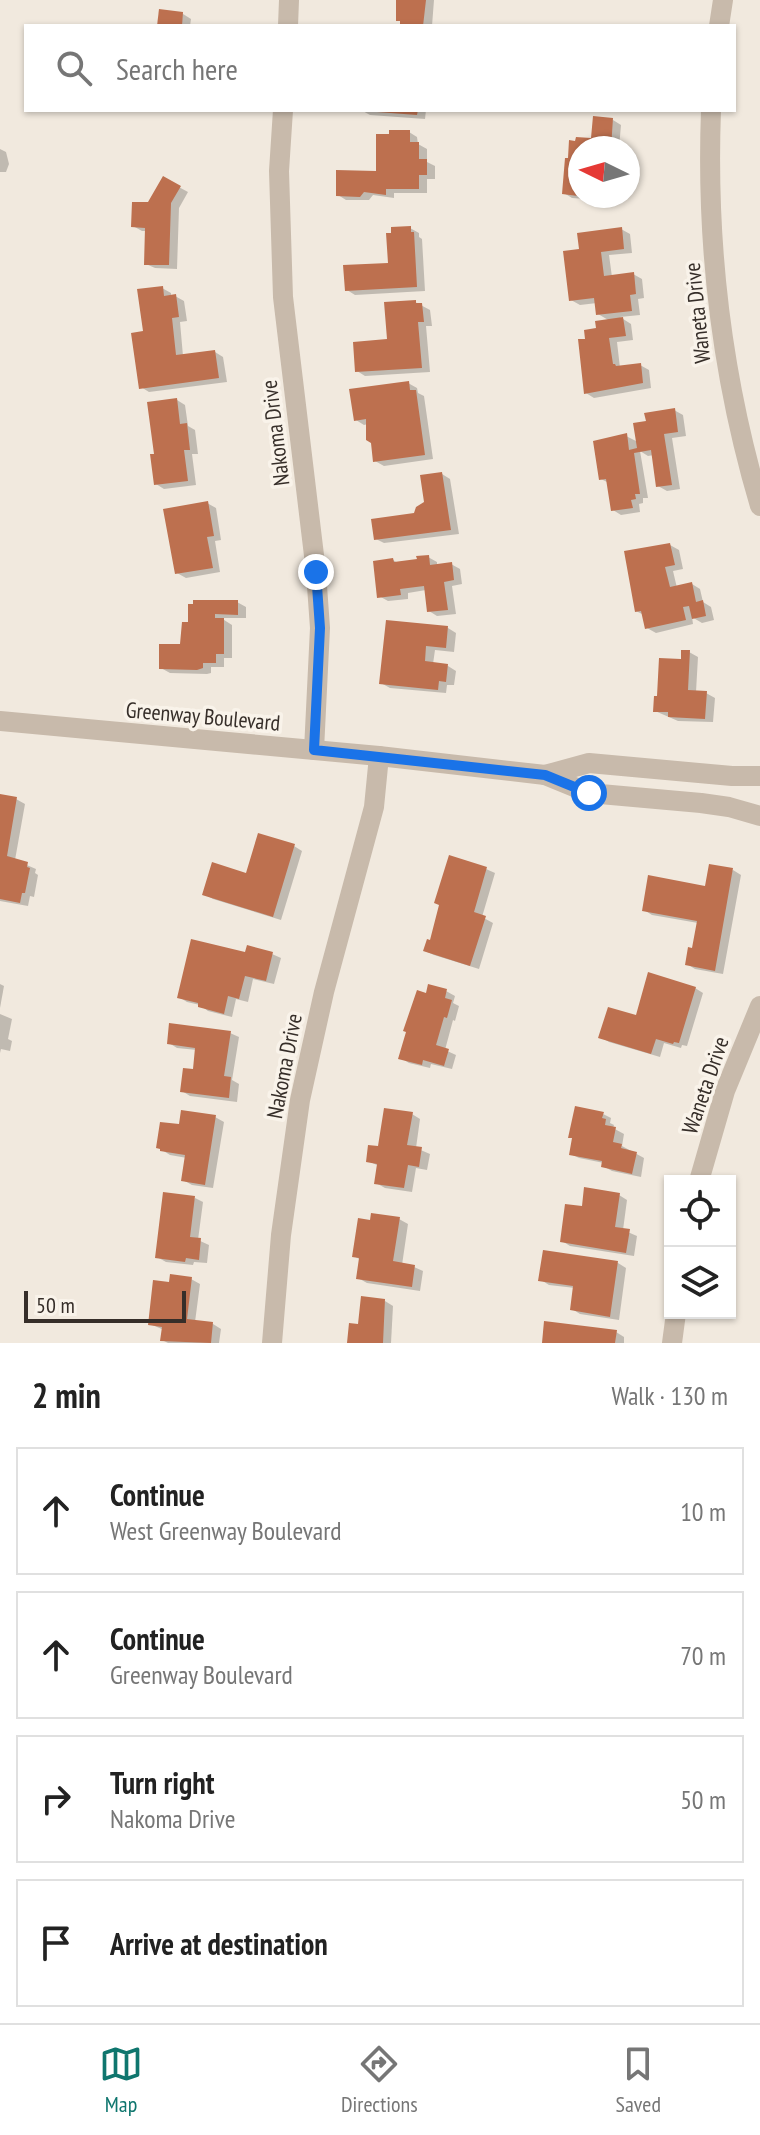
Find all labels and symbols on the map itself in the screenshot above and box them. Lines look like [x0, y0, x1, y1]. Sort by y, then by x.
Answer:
north arrow [568, 136, 640, 208]
street label: Waneta Drive [678, 261, 716, 365]
street label: Nakoma Drive [255, 379, 295, 487]
route end [298, 554, 334, 590]
street label: Greenway Boulevard [125, 695, 281, 737]
route start [571, 775, 607, 811]
street label: Nakoma Drive [260, 1011, 308, 1121]
street label: Waneta Drive [675, 1033, 735, 1137]
scale bar [24, 1287, 186, 1323]

